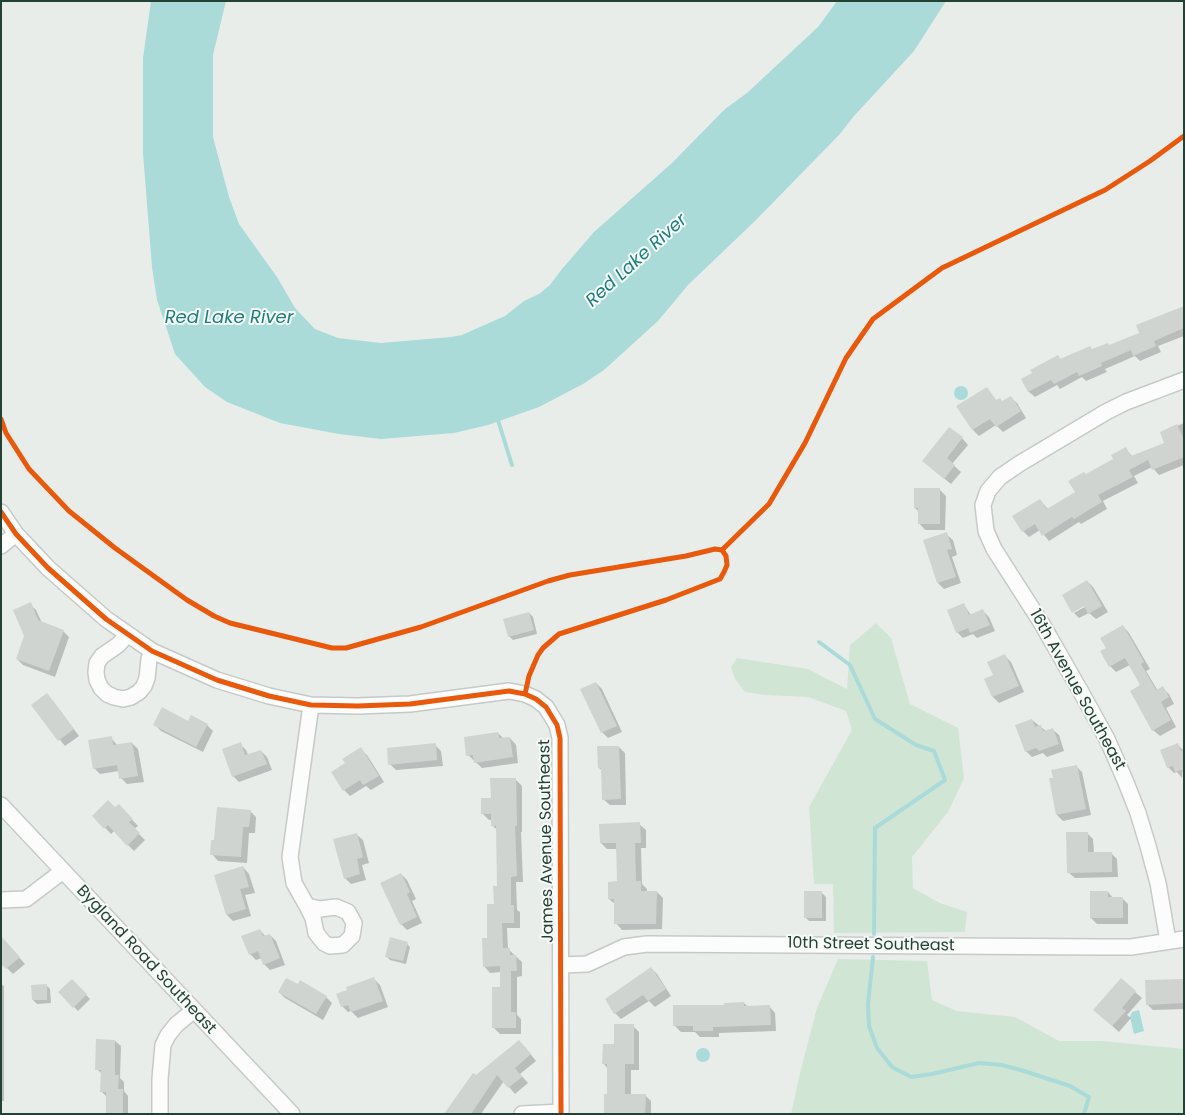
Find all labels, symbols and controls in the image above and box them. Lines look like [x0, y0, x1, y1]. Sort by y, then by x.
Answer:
water label: Red Lake River [582, 210, 692, 312]
water label: Red Lake River [165, 307, 293, 329]
street label: 16th Avenue Southeast [1025, 606, 1129, 774]
street label: James Avenue Southeast [536, 739, 558, 943]
street label: Bygland Road Southeast [72, 882, 220, 1038]
street label: 10th Street Southeast [787, 934, 955, 956]

